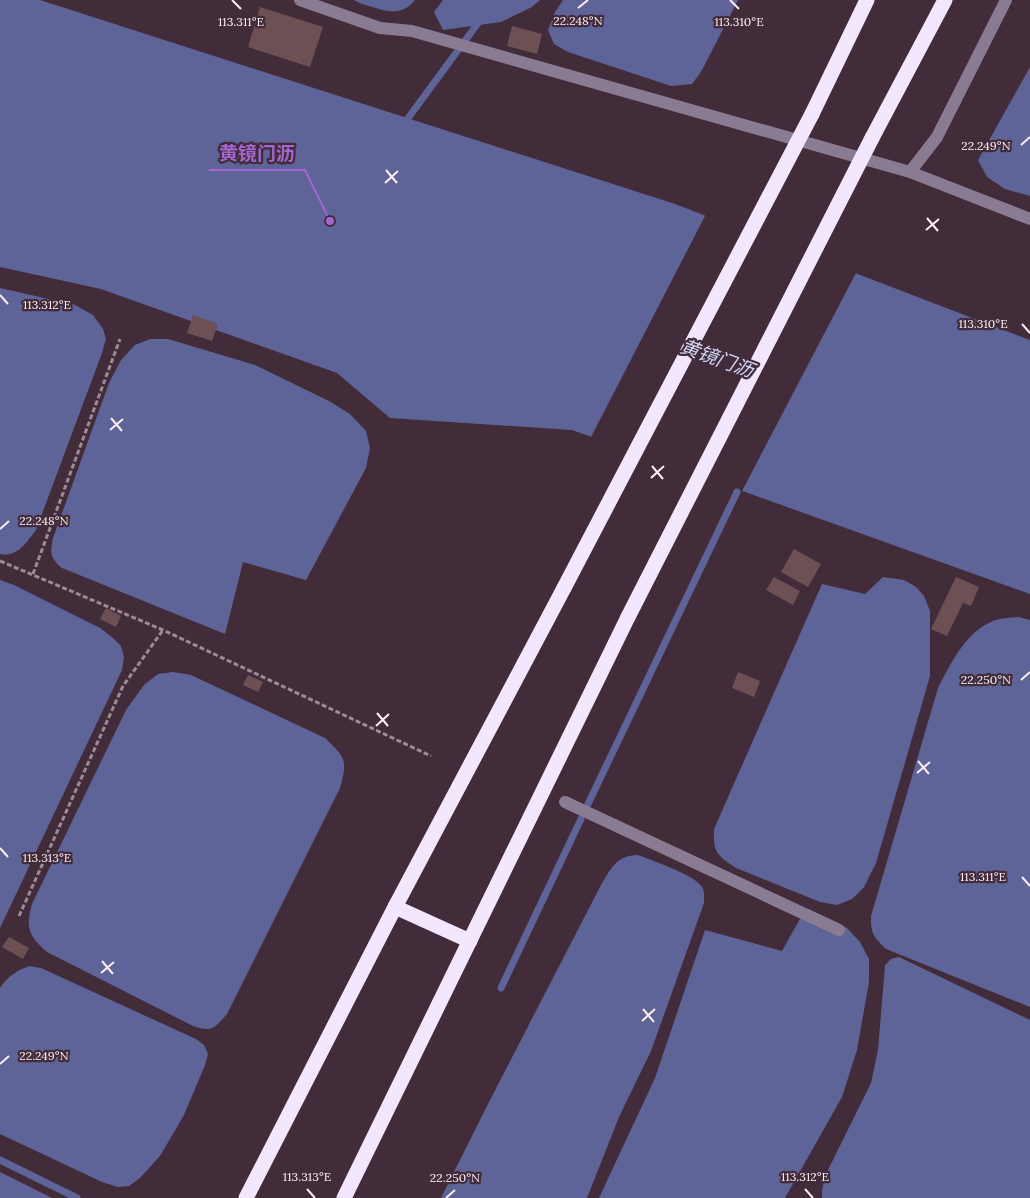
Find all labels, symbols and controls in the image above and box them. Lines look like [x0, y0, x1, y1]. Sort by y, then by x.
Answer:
text: 22.248°N [553, 13, 603, 28]
text: 113.311°E [218, 14, 264, 29]
text: 113.310°E [714, 14, 764, 29]
callout: 黄镜门沥 [209, 136, 305, 170]
text: 22.249°N [961, 138, 1011, 153]
text: 黄镜门沥 [219, 141, 295, 165]
text: 113.312°E [23, 297, 71, 312]
text: 113.310°E [958, 316, 1008, 331]
water label: 黄镜门沥 [677, 334, 760, 383]
text: 22.248°N [19, 513, 69, 528]
text: 22.250°N [961, 672, 1011, 687]
text: 113.313°E [23, 850, 71, 865]
text: 113.311°E [960, 869, 1006, 884]
text: 22.249°N [19, 1048, 69, 1063]
text: 113.313°E [283, 1169, 331, 1184]
text: 113.312°E [781, 1169, 829, 1184]
text: 22.250°N [430, 1170, 480, 1185]

